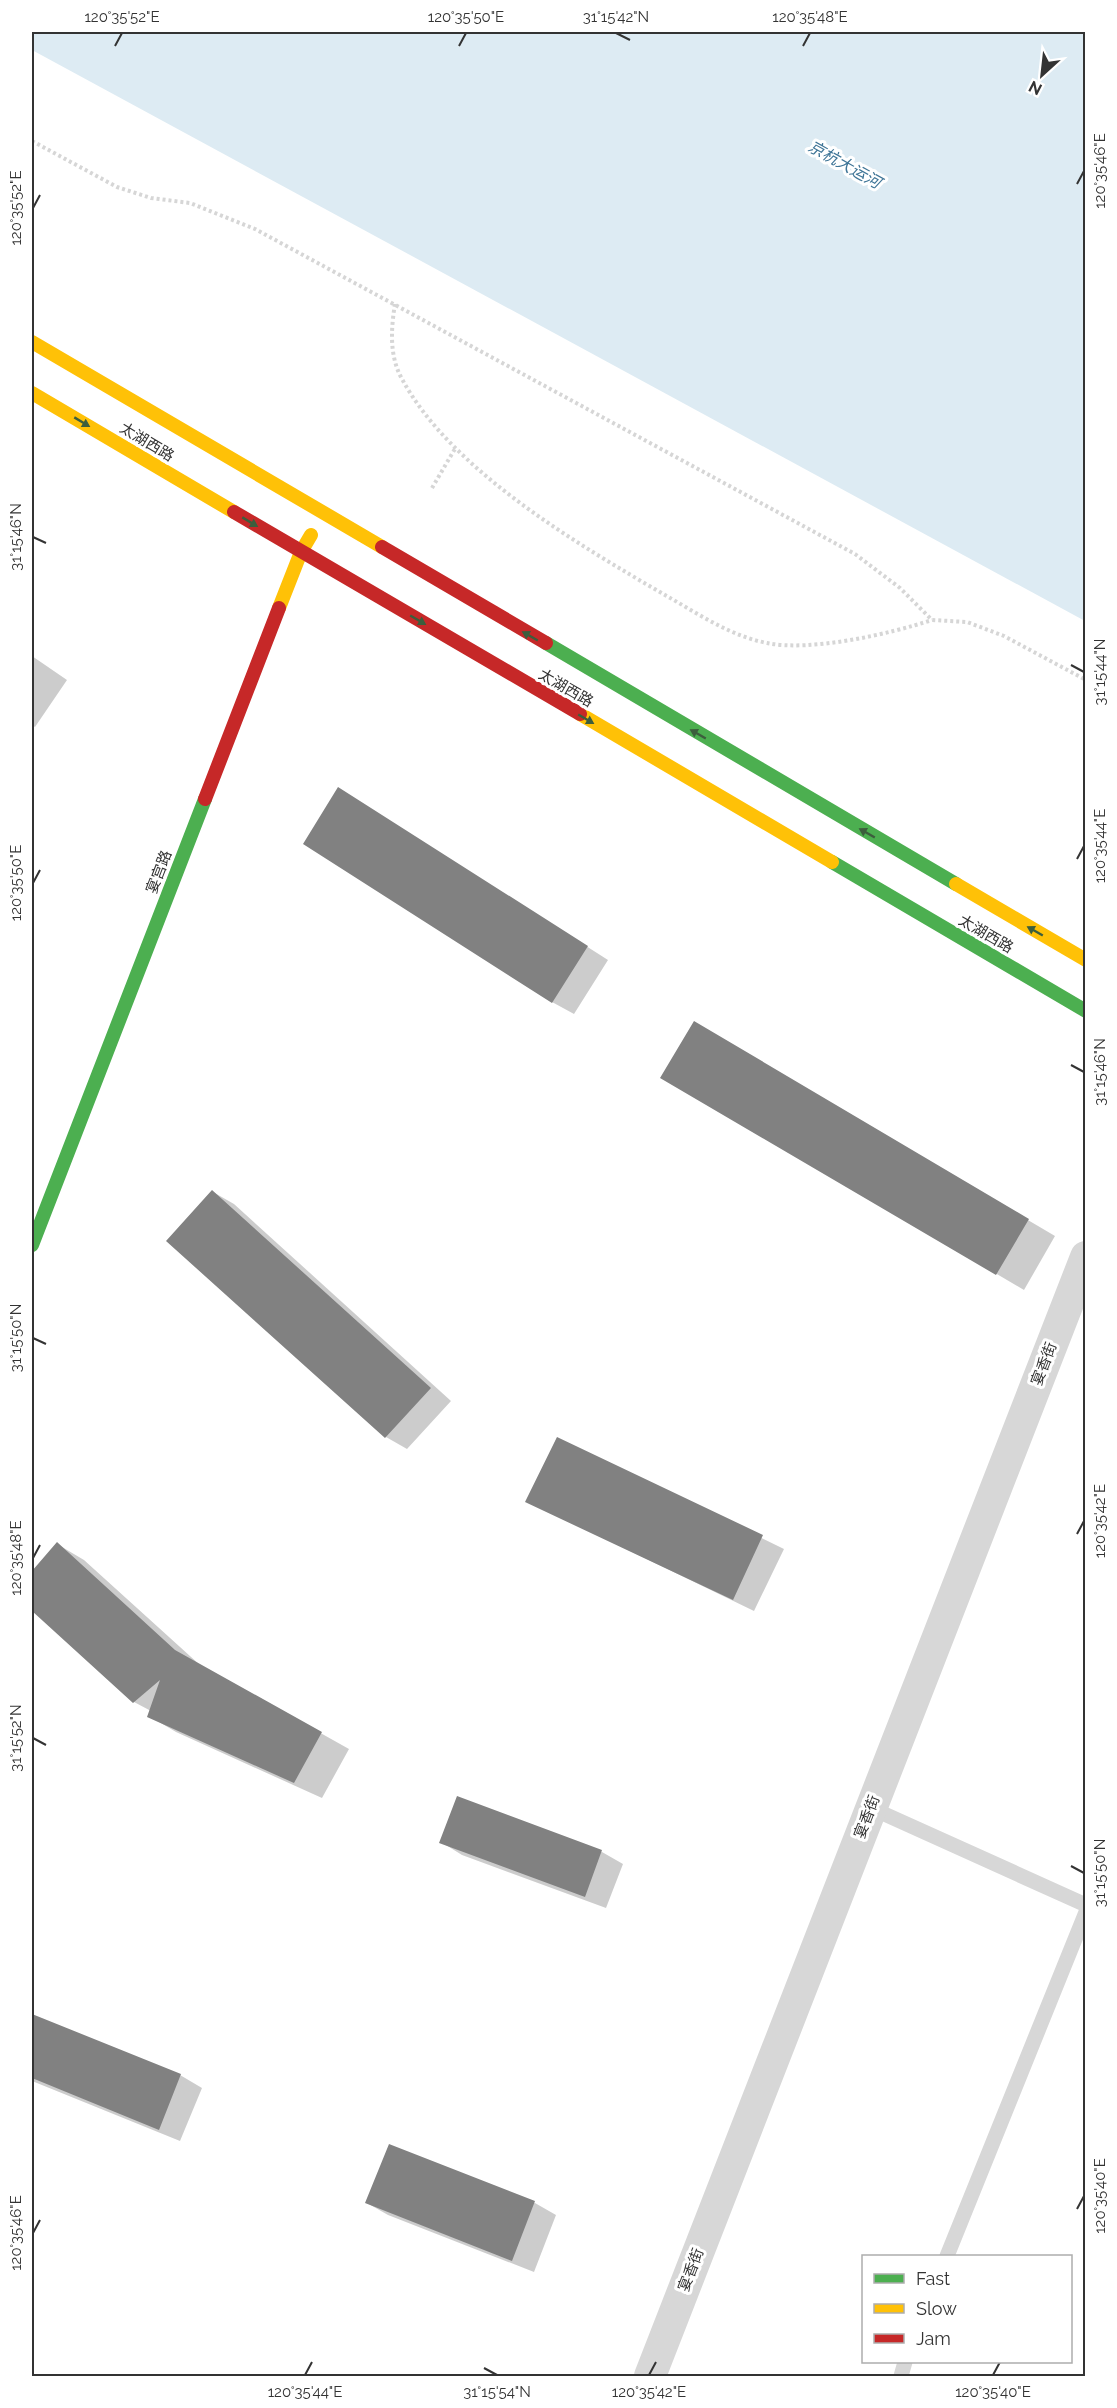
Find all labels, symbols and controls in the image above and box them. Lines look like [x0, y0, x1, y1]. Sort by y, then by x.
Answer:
text: 120°35'52"E [84, 8, 160, 26]
text: 120°35'50"E [428, 8, 504, 26]
text: 31°15'42"N [583, 8, 649, 26]
text: 120°35'48"E [772, 8, 848, 26]
north arrow [1012, 45, 1072, 105]
text: N [1026, 77, 1045, 99]
text: 120°35'46"E [1091, 133, 1109, 209]
water label: 京杭大运河 [805, 137, 887, 194]
text: 120°35'52"E [7, 170, 25, 246]
one-way arrow [74, 417, 90, 428]
street label: 太湖西路 [117, 419, 177, 465]
text: 31°15'46"N [7, 503, 25, 571]
one-way arrow [241, 517, 258, 527]
one-way arrow [410, 615, 426, 626]
one-way arrow [521, 631, 538, 641]
text: 31°15'44"N [1091, 639, 1109, 705]
street label: 太湖西路 [536, 665, 596, 711]
one-way arrow [578, 714, 595, 724]
one-way arrow [690, 729, 706, 740]
text: 120°35'44"E [1091, 809, 1109, 883]
one-way arrow [859, 827, 875, 838]
text: 120°35'50"E [7, 845, 25, 921]
street label: 宴宫路 [143, 848, 175, 896]
street label: 太湖西路 [956, 911, 1016, 957]
one-way arrow [1026, 926, 1043, 936]
text: 31°15'46"N [1091, 1038, 1109, 1106]
text: 31°15'50"N [7, 1304, 25, 1372]
street label: 宴香街 [1028, 1340, 1060, 1388]
text: 120°35'42"E [1091, 1484, 1109, 1558]
text: 120°35'48"E [7, 1520, 25, 1596]
text: 31°15'52"N [7, 1704, 25, 1772]
street label: 宴香街 [851, 1793, 883, 1841]
text: 31°15'50"N [1091, 1839, 1109, 1907]
text: 120°35'40"E [1091, 2158, 1109, 2234]
text: 120°35'46"E [7, 2195, 25, 2271]
street label: 宴香街 [675, 2246, 707, 2294]
legend [862, 2255, 1072, 2363]
text: Fast [916, 2268, 950, 2289]
text: Slow [916, 2298, 957, 2319]
text: Jam [916, 2328, 951, 2349]
text: 120°35'44"E [268, 2383, 342, 2401]
text: 31°15'54"N [463, 2383, 531, 2401]
text: 120°35'42"E [612, 2383, 686, 2401]
text: 120°35'40"E [955, 2383, 1031, 2401]

